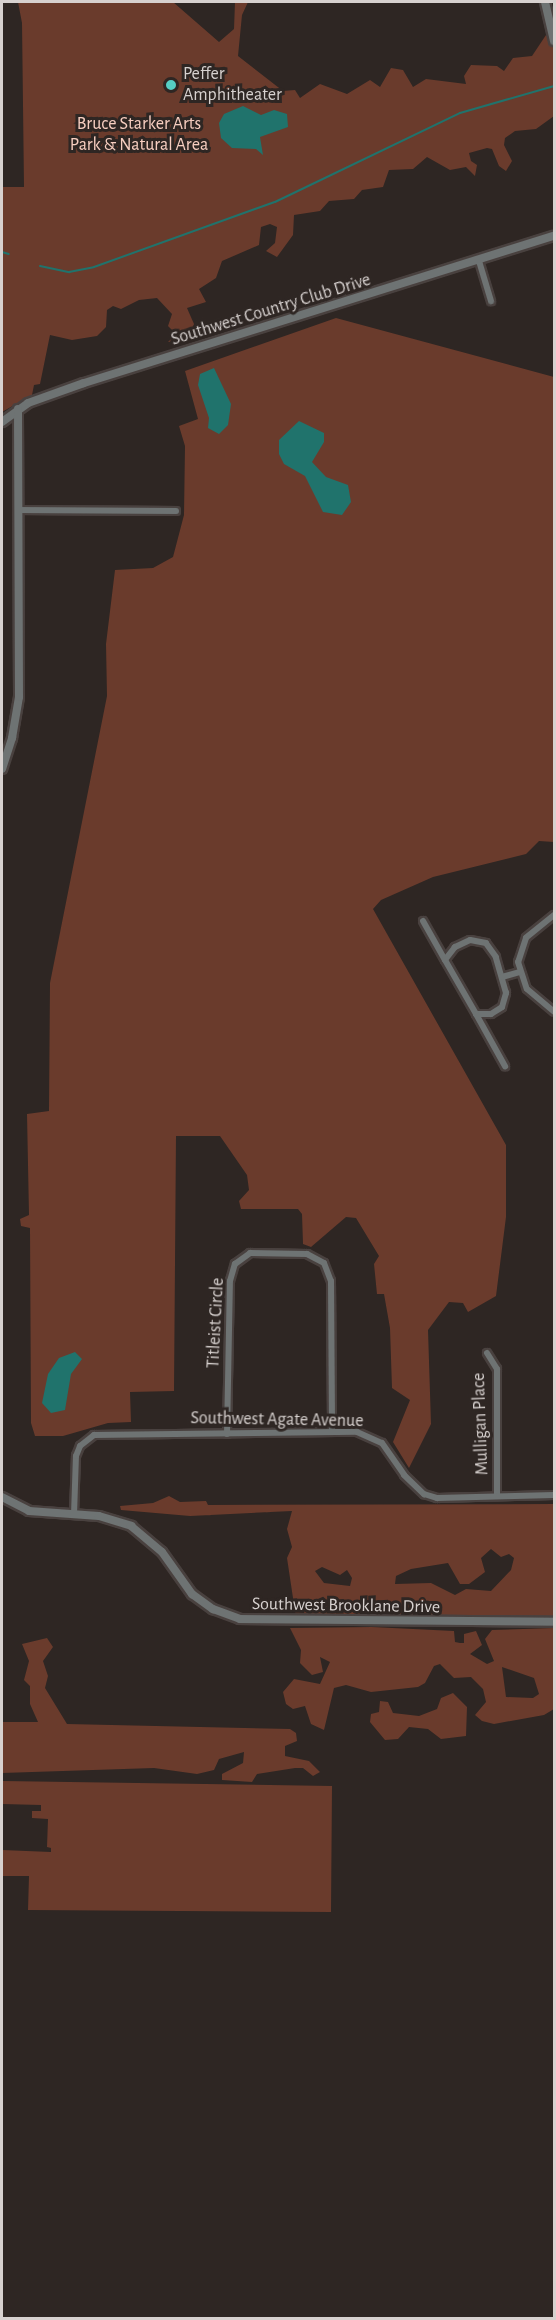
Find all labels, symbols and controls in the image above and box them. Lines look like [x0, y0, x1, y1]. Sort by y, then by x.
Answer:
place label: Peffer Amphitheater [183, 64, 282, 106]
marker: Peffer Amphitheater [164, 78, 178, 92]
park label: Bruce Starker Arts Park & Natural Area [70, 114, 208, 156]
street label: Southwest Country Club Drive [169, 269, 373, 351]
street label: Titleist Circle [203, 1277, 229, 1369]
street label: Mulligan Place [468, 1372, 494, 1476]
street label: Southwest Agate Avenue [190, 1408, 364, 1432]
street label: Southwest Brooklane Drive [252, 1594, 440, 1618]

